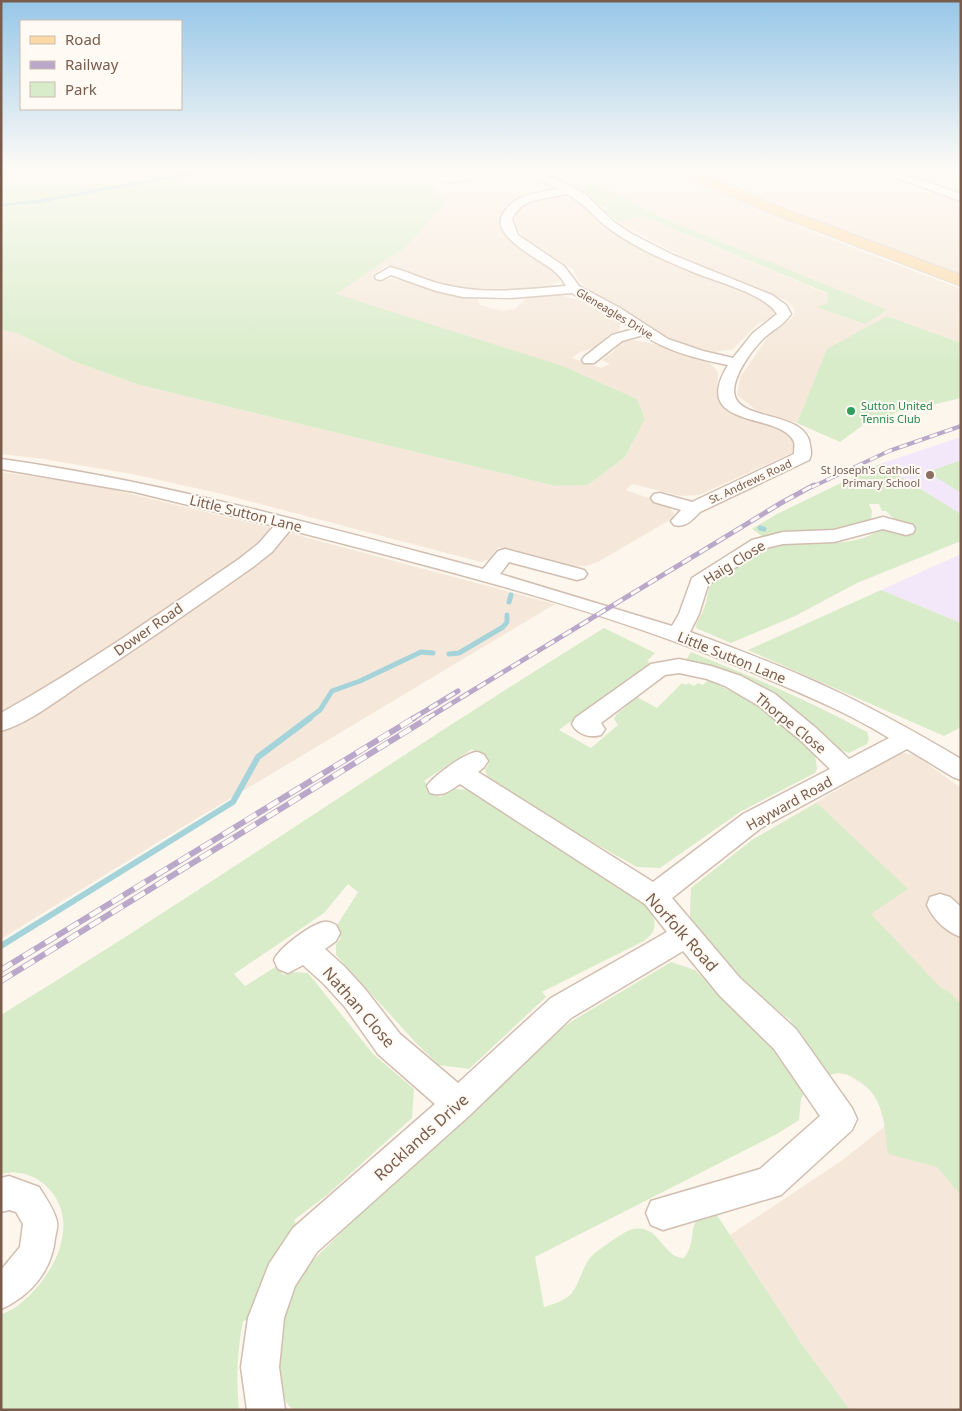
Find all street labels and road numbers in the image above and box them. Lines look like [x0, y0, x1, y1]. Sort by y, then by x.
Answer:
street label: Gleneagles Drive [574, 284, 656, 342]
street label: St. Andrews Road [706, 455, 794, 507]
street label: Little Sutton Lane [188, 490, 304, 536]
street label: Haig Close [699, 535, 769, 589]
street label: Dower Road [110, 598, 186, 660]
street label: Little Sutton Lane [675, 627, 789, 687]
street label: Thorpe Close [751, 688, 831, 758]
street label: Hayward Road [743, 772, 835, 834]
street label: Norfolk Road [641, 888, 723, 976]
street label: Nathan Close [318, 962, 400, 1052]
street label: Rocklands Drive [369, 1089, 473, 1185]

